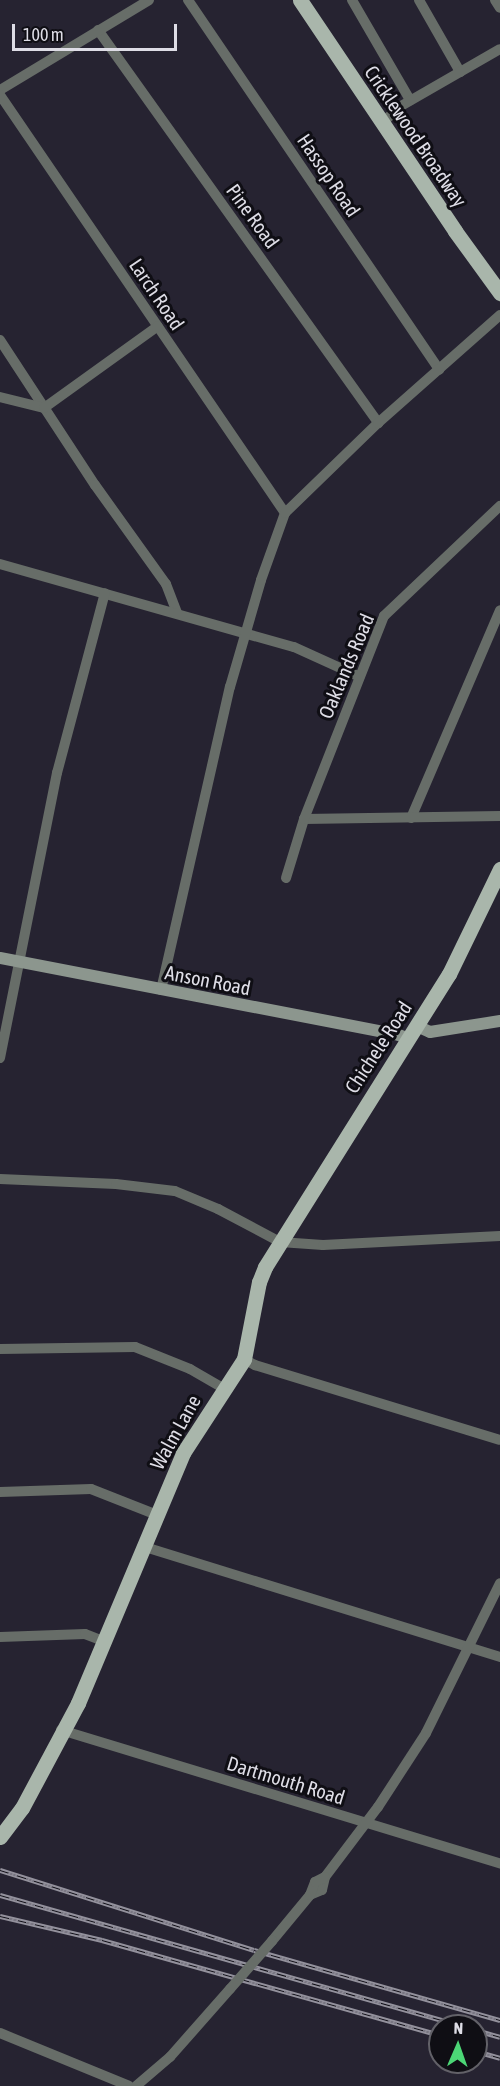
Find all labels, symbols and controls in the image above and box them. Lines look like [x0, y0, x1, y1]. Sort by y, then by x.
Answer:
scale bar [15, 12, 180, 50]
text: 100 m [23, 24, 64, 45]
street label: Cricklewood Broadway [360, 61, 472, 211]
street label: Hassop Road [293, 129, 365, 221]
street label: Pine Road [222, 179, 284, 253]
street label: Larch Road [124, 254, 190, 334]
street label: Oaklands Road [313, 610, 379, 722]
street label: Anson Road [163, 960, 253, 1000]
street label: Chichele Road [339, 997, 417, 1097]
street label: Walm Lane [145, 1391, 205, 1473]
street label: Dartmouth Road [224, 1751, 348, 1809]
north arrow [428, 2014, 488, 2074]
text: N [454, 2019, 464, 2037]

